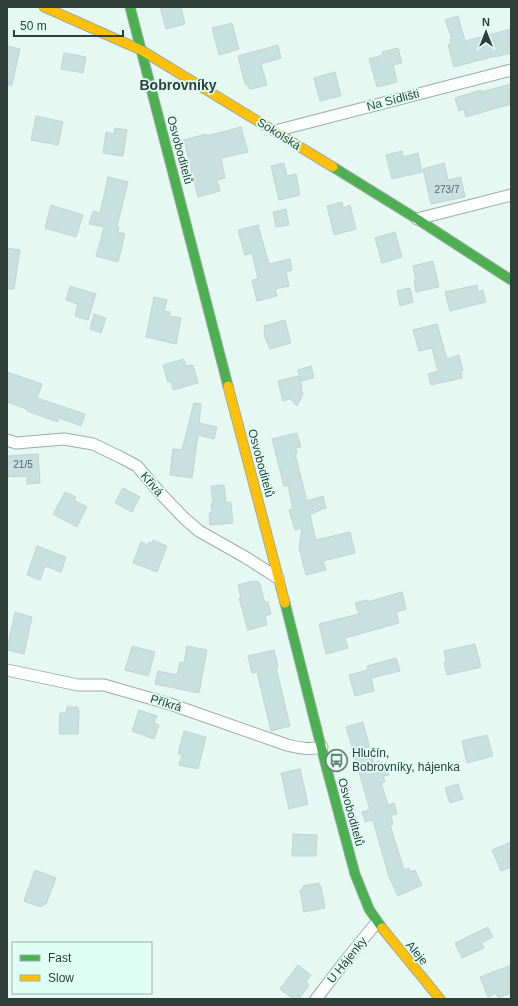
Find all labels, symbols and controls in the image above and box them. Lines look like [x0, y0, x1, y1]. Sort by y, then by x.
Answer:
scale bar [14, 12, 123, 38]
north arrow [466, 12, 506, 52]
text: N [482, 16, 490, 28]
text: 50 m [20, 19, 47, 33]
district label: Bobrovníky [139, 77, 217, 93]
street label: Na Sídlišti [365, 86, 421, 114]
street label: Osvoboditelů [164, 114, 196, 186]
street label: Sokolská [255, 115, 304, 153]
house number: 273/7 [434, 184, 460, 195]
street label: Osvoboditelů [245, 427, 277, 499]
house number: 21/5 [13, 459, 33, 470]
street label: Křivá [138, 469, 166, 499]
street label: Příkrá [149, 692, 184, 714]
place label: Hlučín, Bobrovníky, hájenka [352, 746, 460, 774]
bus stop icon: Hlučín, Bobrovníky, hájenka [324, 747, 350, 773]
street label: Osvoboditelů [335, 776, 367, 848]
street label: U Hájenky [324, 934, 370, 986]
street label: Aleje [403, 938, 431, 968]
legend [12, 942, 152, 994]
text: Fast [48, 951, 72, 965]
text: Slow [48, 971, 74, 985]

